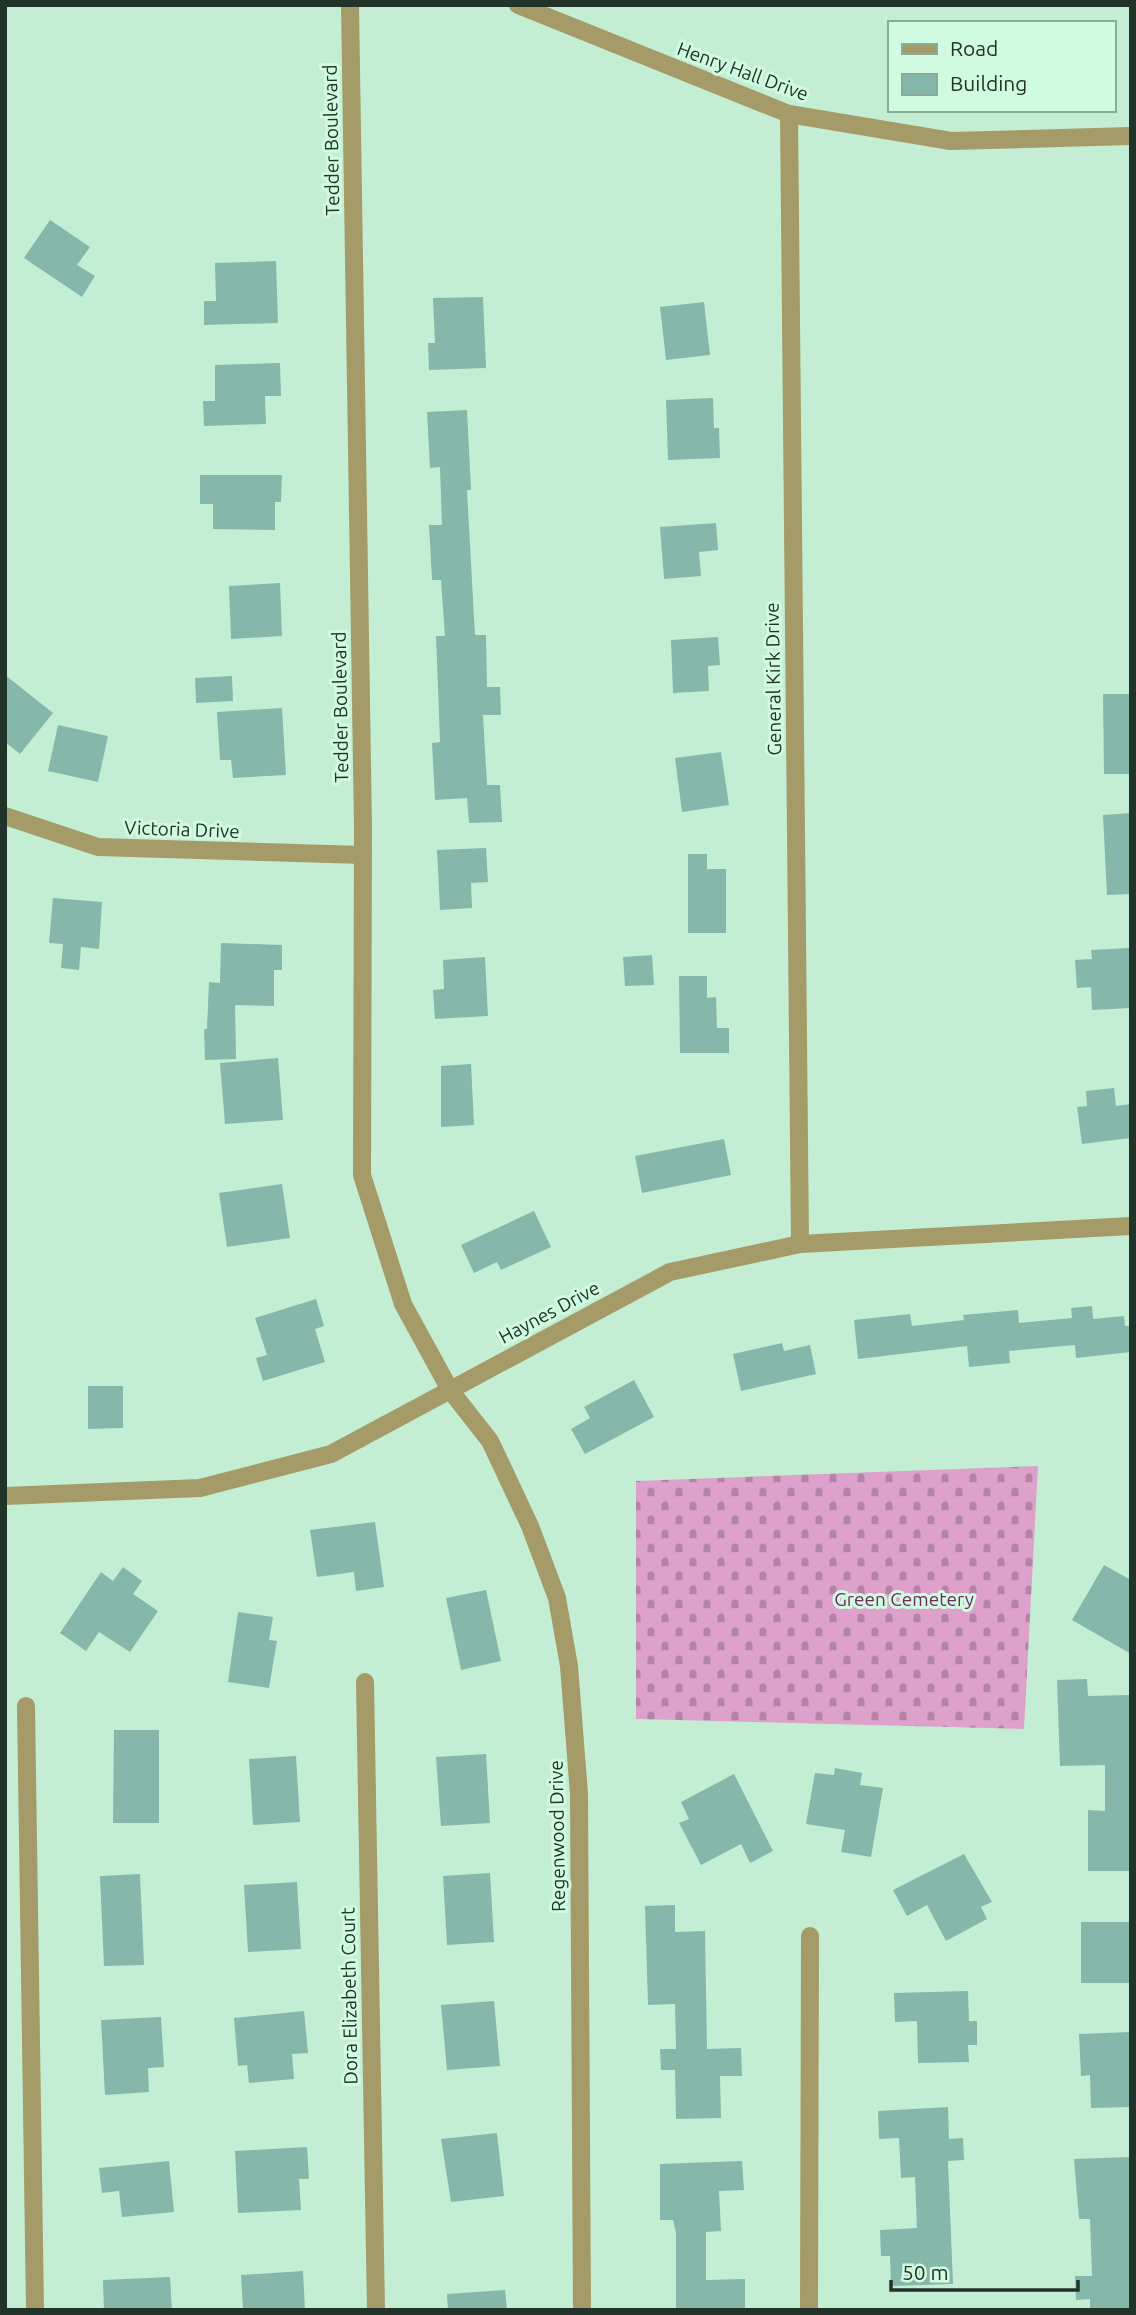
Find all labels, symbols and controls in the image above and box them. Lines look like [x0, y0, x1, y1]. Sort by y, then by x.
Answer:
legend [888, 21, 1115, 112]
text: Road [950, 36, 998, 60]
street label: Henry Hall Drive [674, 37, 812, 105]
street label: Tedder Boulevard [319, 64, 343, 216]
text: Building [950, 71, 1027, 95]
street label: General Kirk Drive [761, 602, 785, 756]
street label: Tedder Boulevard [328, 631, 352, 783]
street label: Victoria Drive [124, 816, 240, 842]
street label: Haynes Drive [495, 1276, 603, 1348]
park label: Green Cemetery [834, 1588, 974, 1610]
street label: Regenwood Drive [545, 1760, 569, 1912]
street label: Dora Elizabeth Court [336, 1907, 362, 2085]
scale bar [891, 2248, 1078, 2292]
text: 50 m [902, 2260, 949, 2284]

